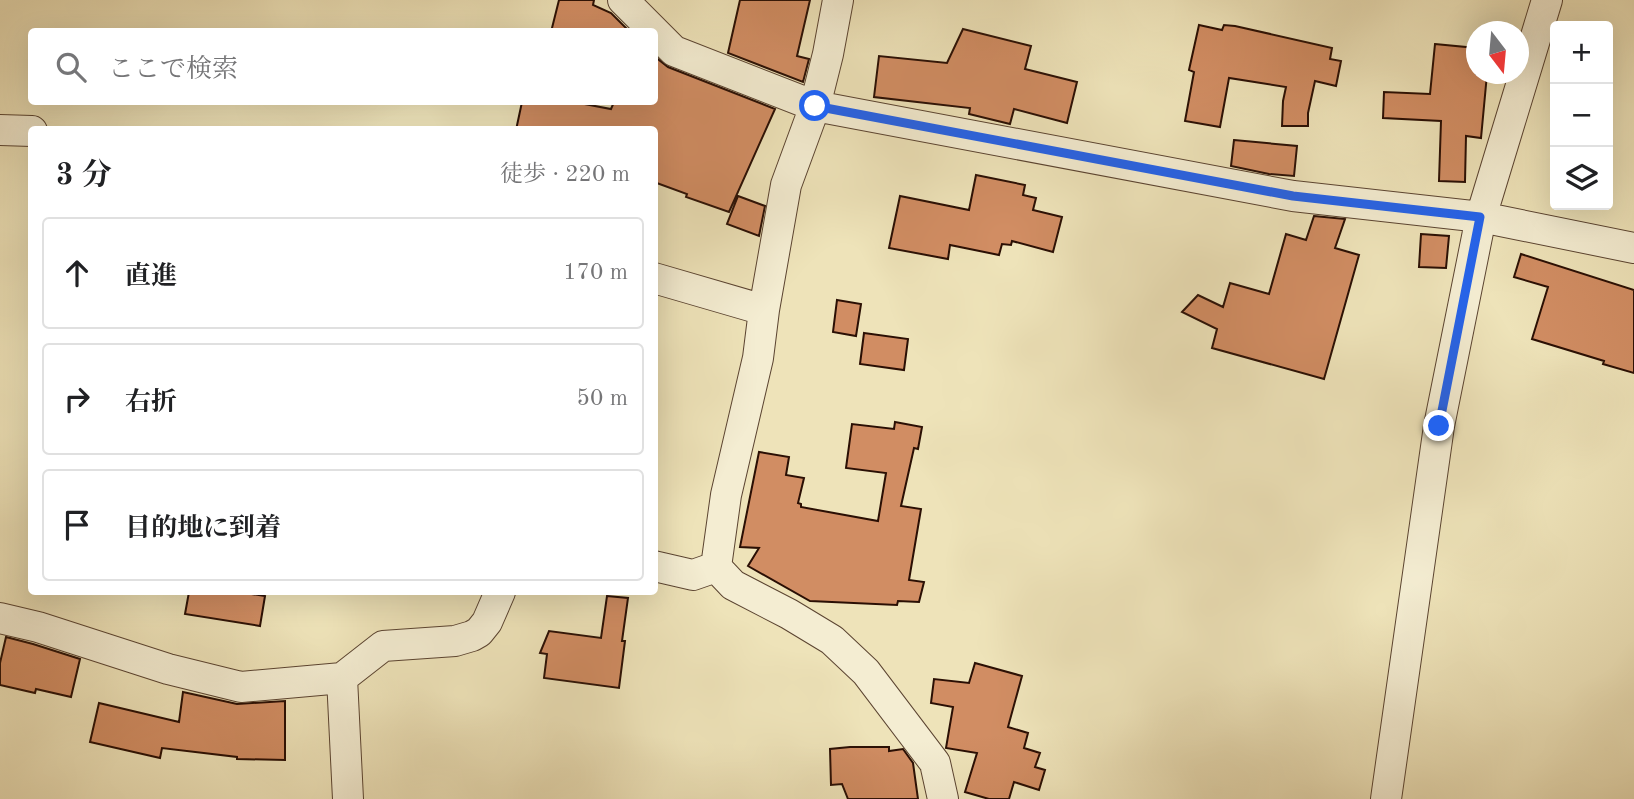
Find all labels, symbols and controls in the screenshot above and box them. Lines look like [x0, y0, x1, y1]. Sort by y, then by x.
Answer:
north arrow [1466, 21, 1529, 84]
map controls [1550, 21, 1613, 210]
button: + [1550, 21, 1613, 84]
search box [28, 28, 658, 105]
icon: search [52, 48, 90, 86]
text: ここで検索 [108, 57, 238, 83]
button: − [1550, 84, 1613, 147]
route start [799, 90, 830, 121]
button: layers [1550, 147, 1613, 210]
text: 3 分 [56, 161, 112, 191]
text: 徒歩 · 220 m [500, 163, 630, 186]
icon: ahead [58, 254, 96, 292]
text: 170 m [563, 261, 628, 284]
text: 直進 [125, 264, 177, 290]
icon: right [58, 380, 96, 418]
text: 50 m [577, 387, 628, 410]
text: 右折 [125, 390, 177, 416]
route end [1423, 410, 1454, 441]
icon: arrive [58, 506, 96, 544]
text: 目的地に到着 [125, 516, 281, 542]

